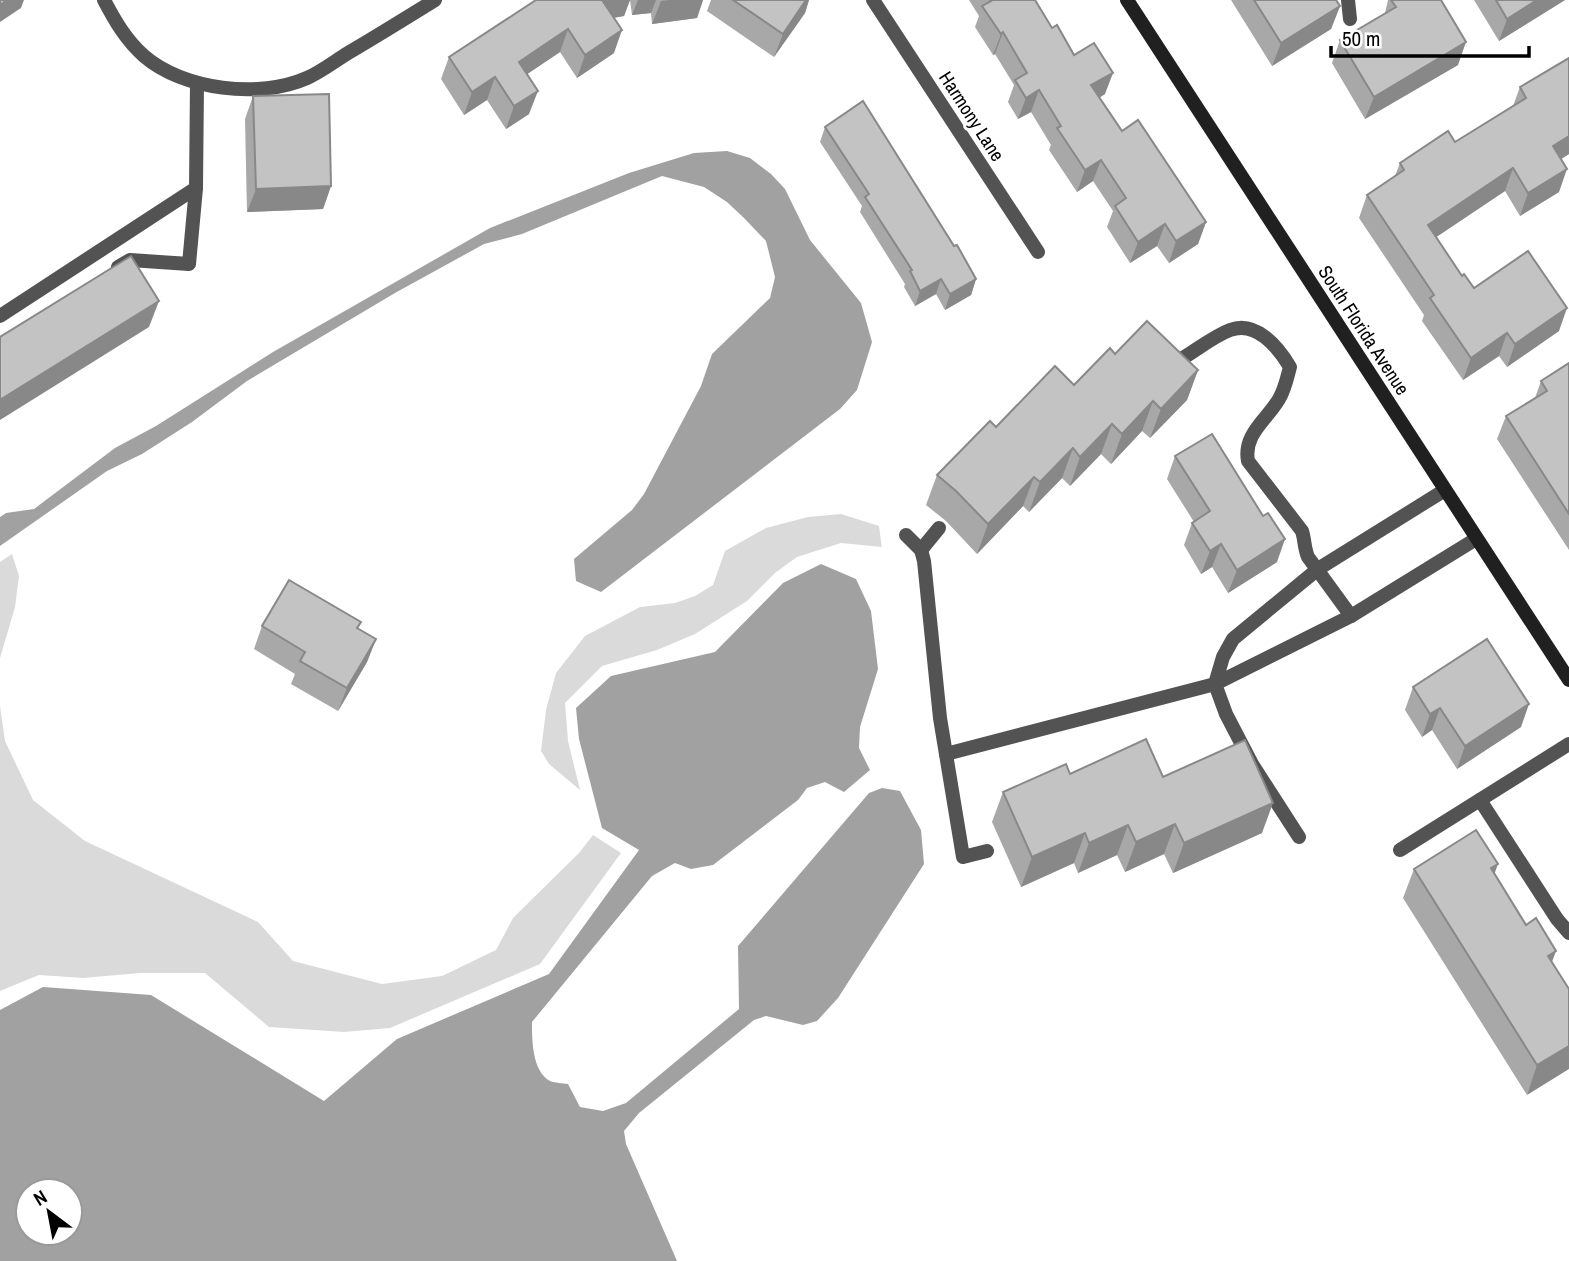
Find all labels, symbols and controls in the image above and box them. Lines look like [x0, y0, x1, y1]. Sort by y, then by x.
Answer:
scale bar [1331, 14, 1529, 58]
text: 50 m [1342, 24, 1380, 53]
street label: Harmony Lane [933, 66, 1011, 166]
street label: South Florida Avenue [1312, 260, 1416, 400]
north arrow [14, 1177, 84, 1247]
text: N [28, 1184, 52, 1212]

